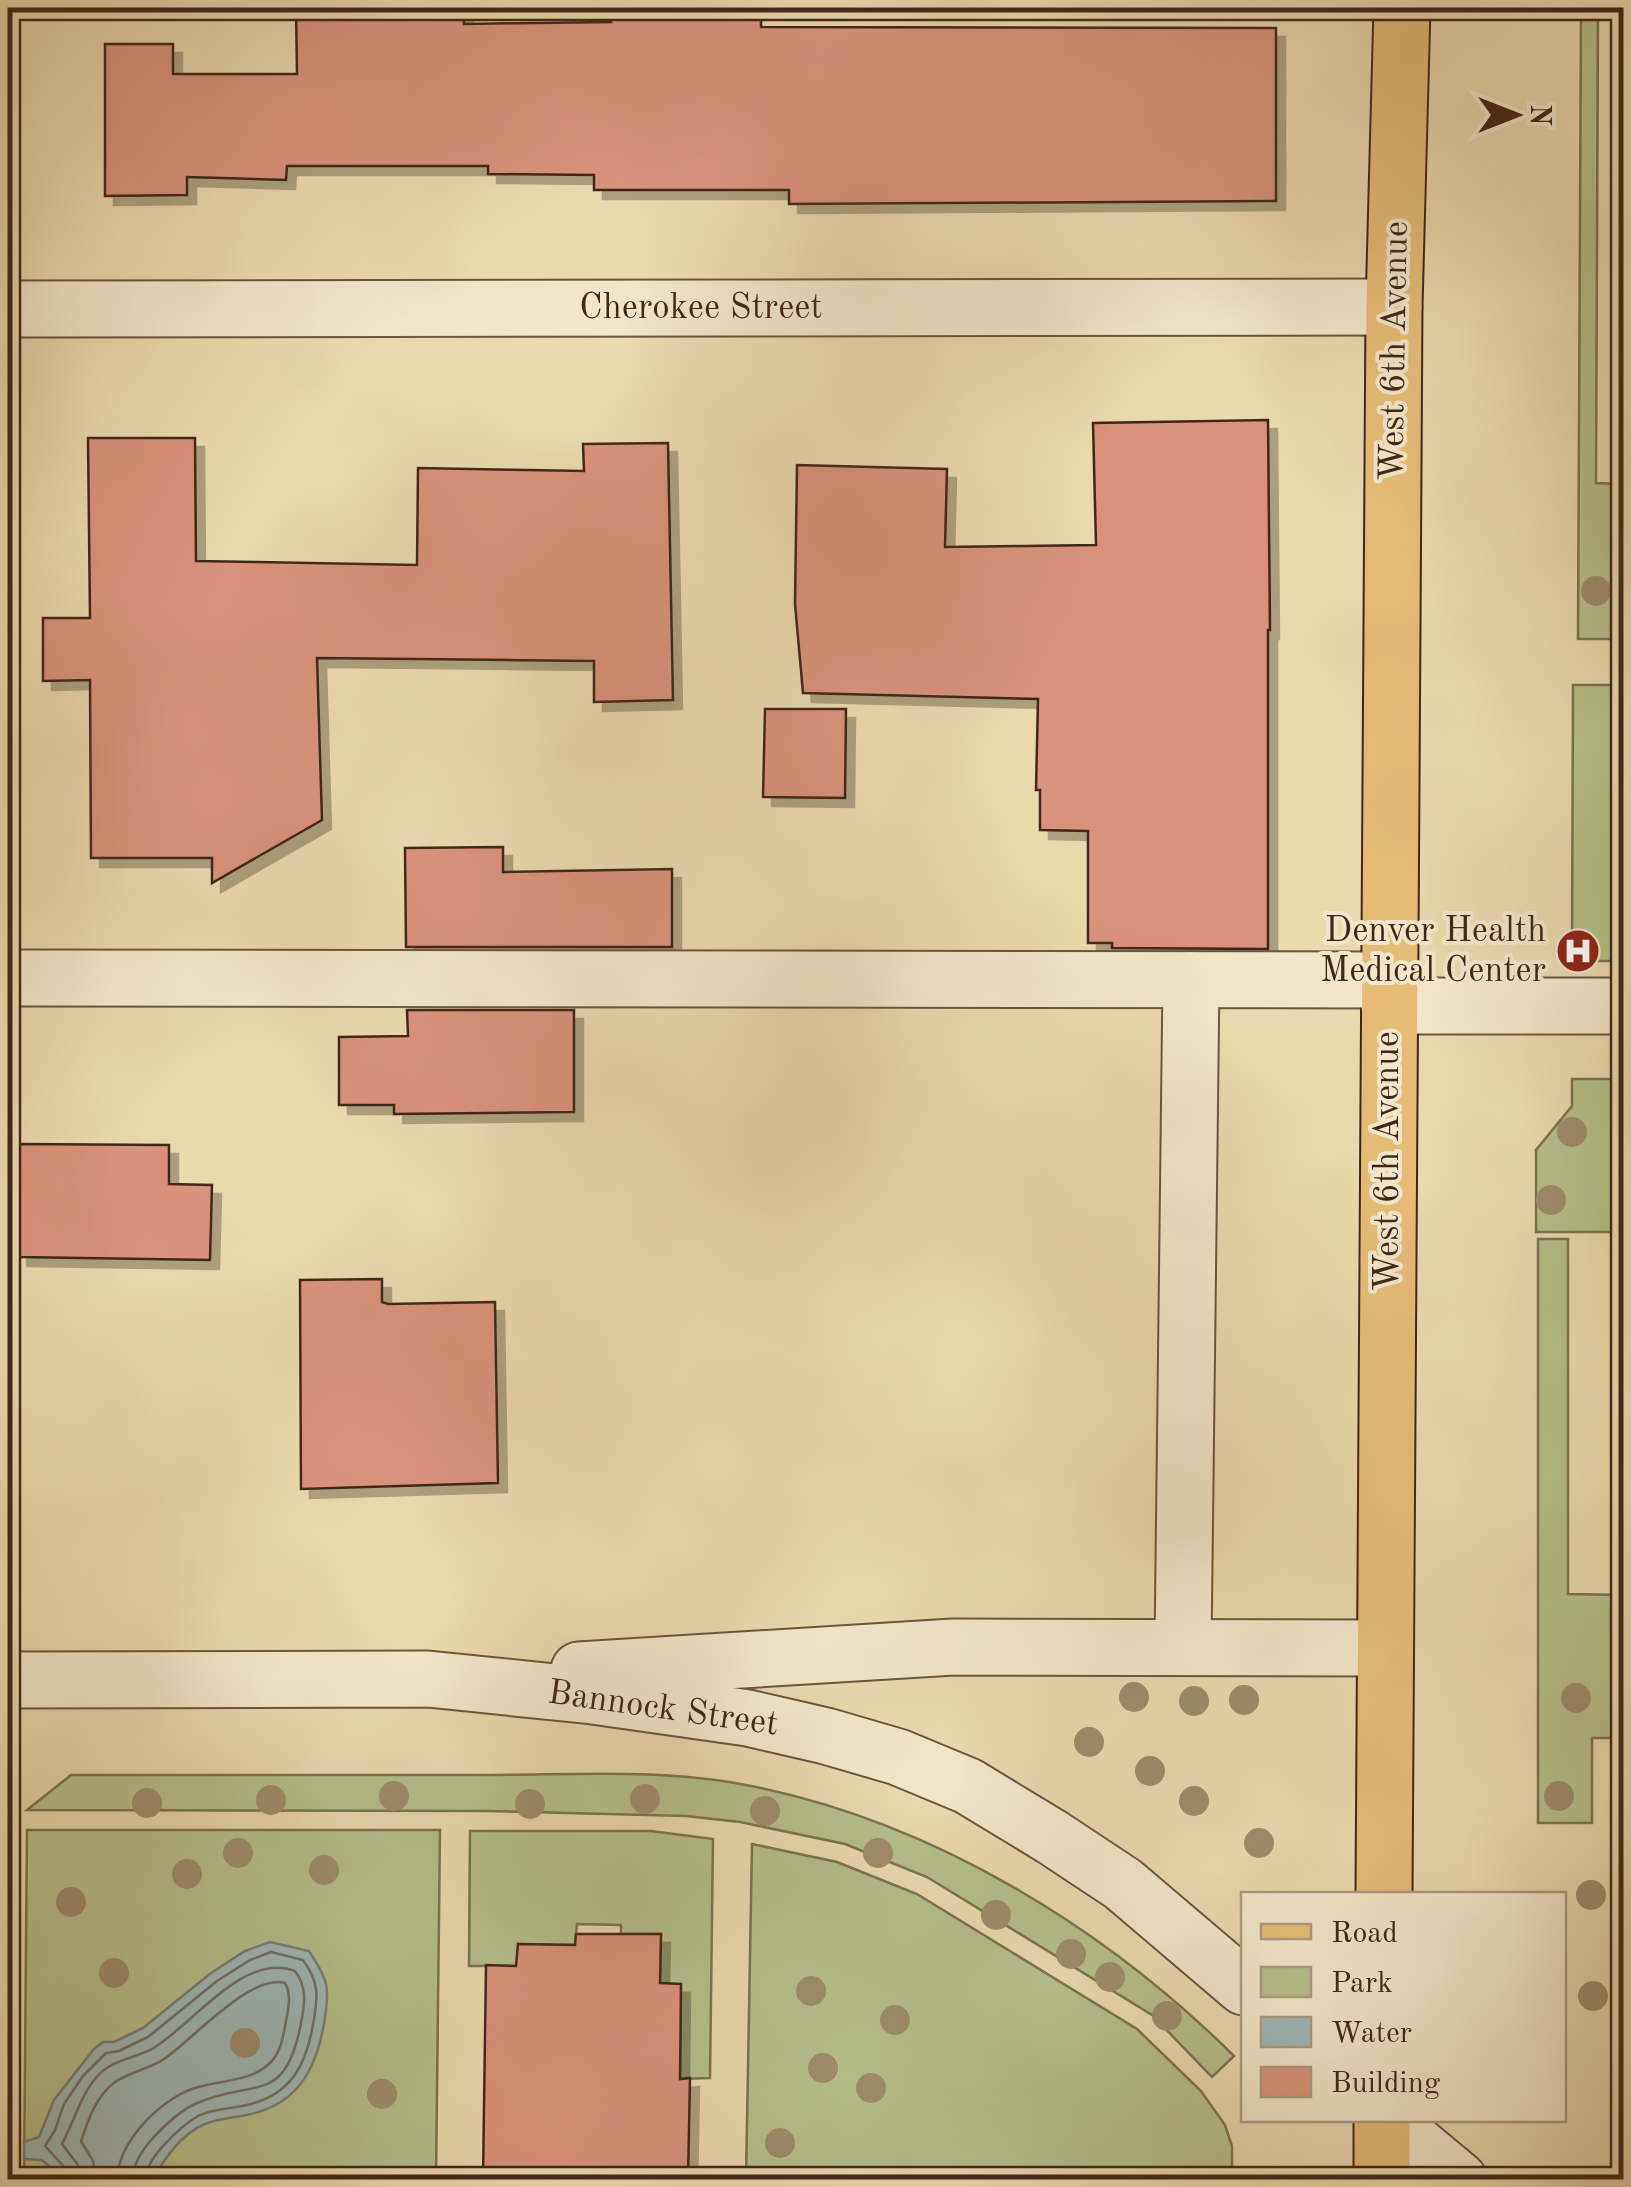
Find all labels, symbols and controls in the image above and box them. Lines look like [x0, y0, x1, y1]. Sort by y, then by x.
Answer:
north arrow [1466, 65, 1566, 165]
text: N [1524, 104, 1552, 126]
street label: West 6th Avenue [1375, 221, 1415, 481]
street label: Cherokee Street [579, 291, 823, 326]
place label: Denver Health Medical Center [1320, 914, 1546, 989]
hospital icon: Denver Health Medical Center [1555, 928, 1601, 974]
street label: West 6th Avenue [1371, 1031, 1406, 1291]
street label: Bannock Street [545, 1675, 781, 1743]
legend [1241, 1892, 1566, 2122]
text: Road [1331, 1919, 1398, 1949]
text: Park [1331, 1969, 1393, 1999]
text: Water [1331, 2019, 1412, 2049]
text: Building [1331, 2069, 1440, 2099]

